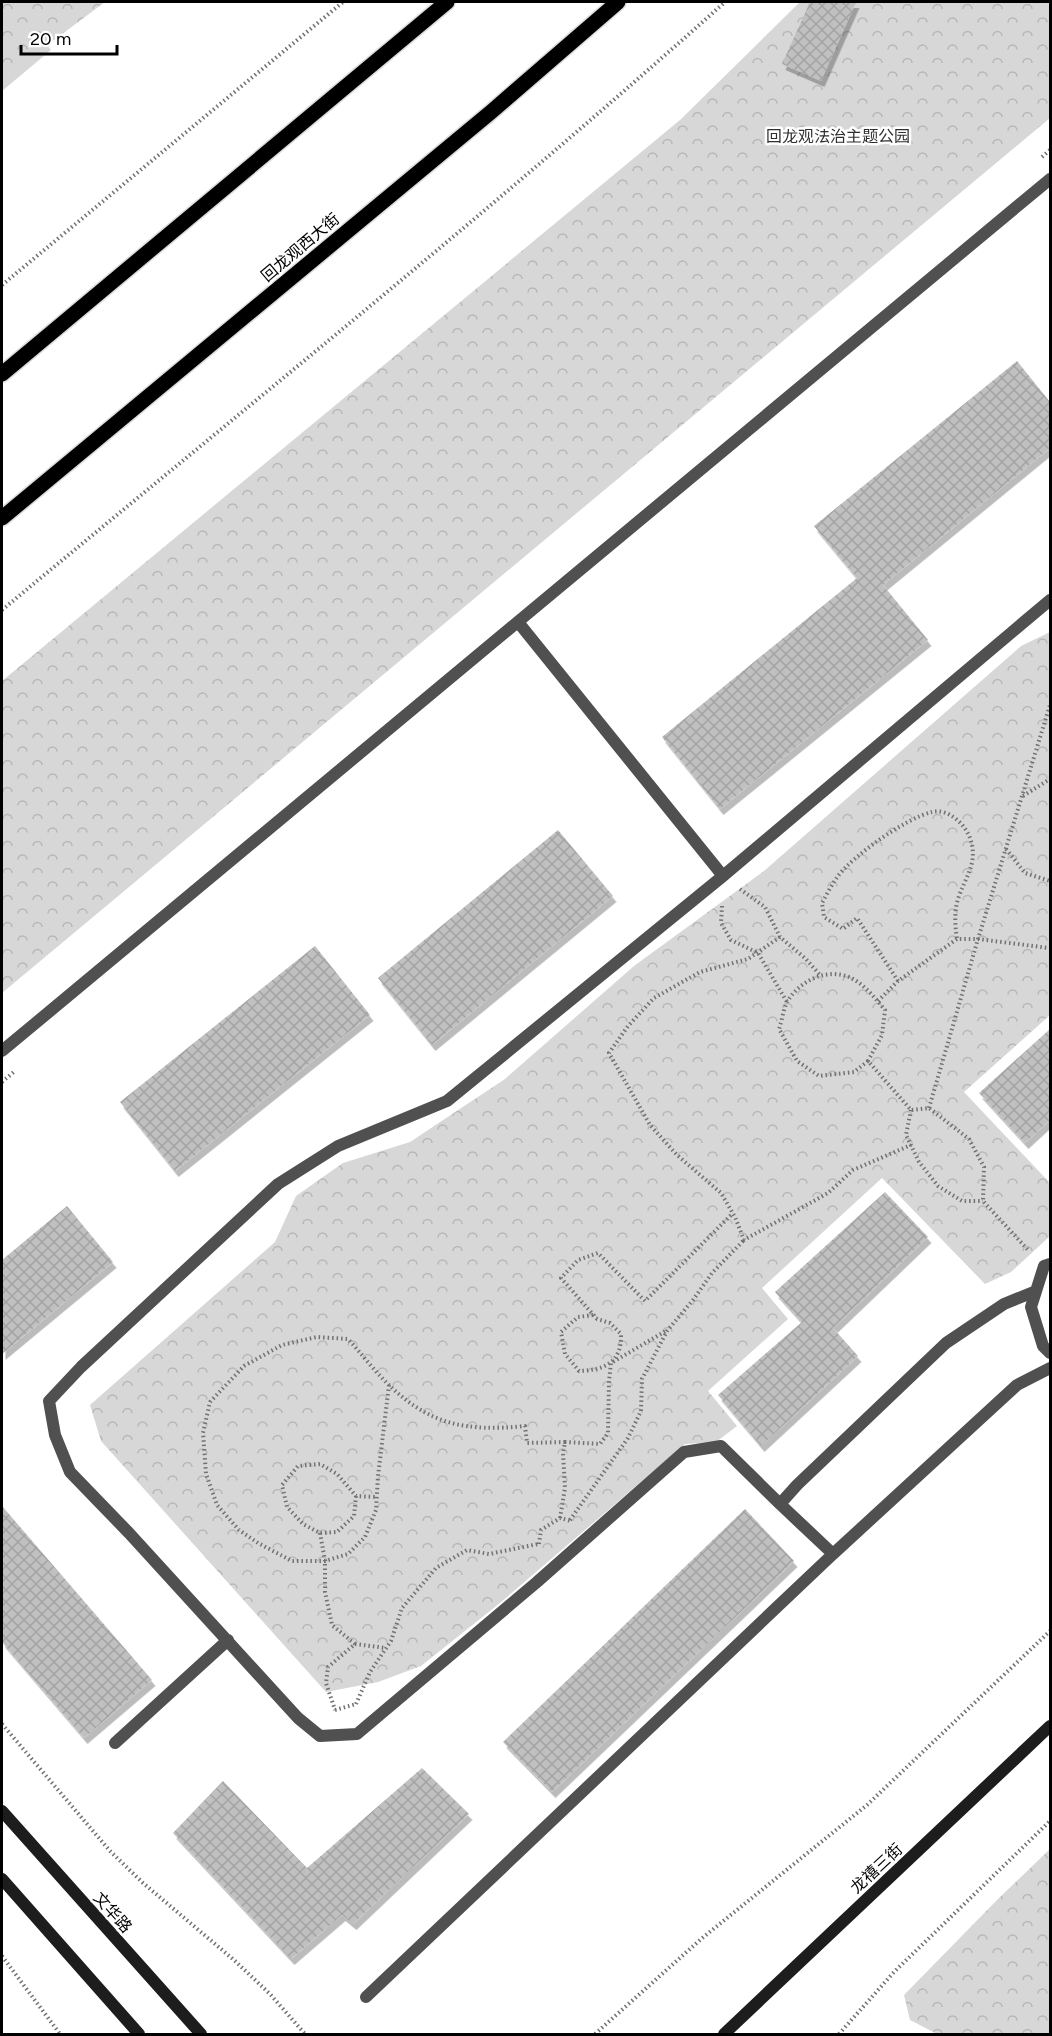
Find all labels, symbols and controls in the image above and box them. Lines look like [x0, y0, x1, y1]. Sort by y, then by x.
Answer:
scale bar [21, 18, 117, 56]
text: 20 m [30, 28, 71, 50]
park label: 回龙观法治主题公园 [766, 127, 910, 146]
street label: 回龙观西大街 [257, 209, 343, 286]
street label: 龙禧三街 [846, 1840, 906, 1897]
street label: 文华路 [90, 1888, 136, 1937]

